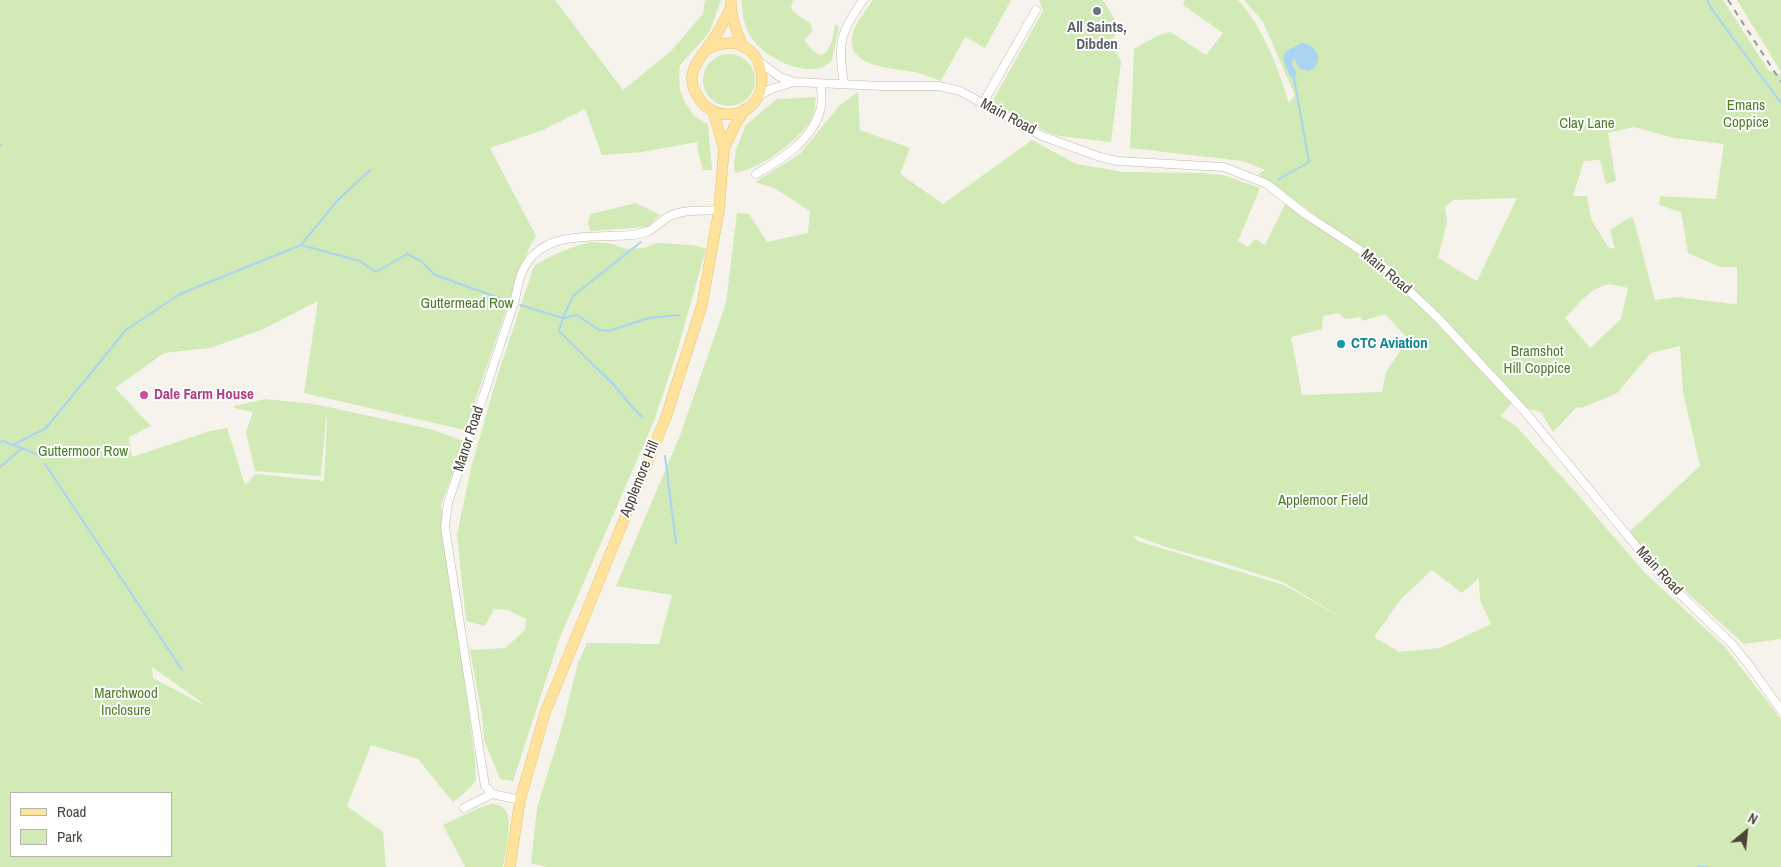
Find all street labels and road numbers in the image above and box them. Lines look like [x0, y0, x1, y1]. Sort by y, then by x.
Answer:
street label: Main Road [977, 95, 1039, 139]
street label: Main Road [1357, 246, 1415, 298]
street label: Manor Road [450, 404, 488, 474]
street label: Applemore Hill [617, 438, 663, 520]
street label: Main Road [1632, 543, 1686, 599]

